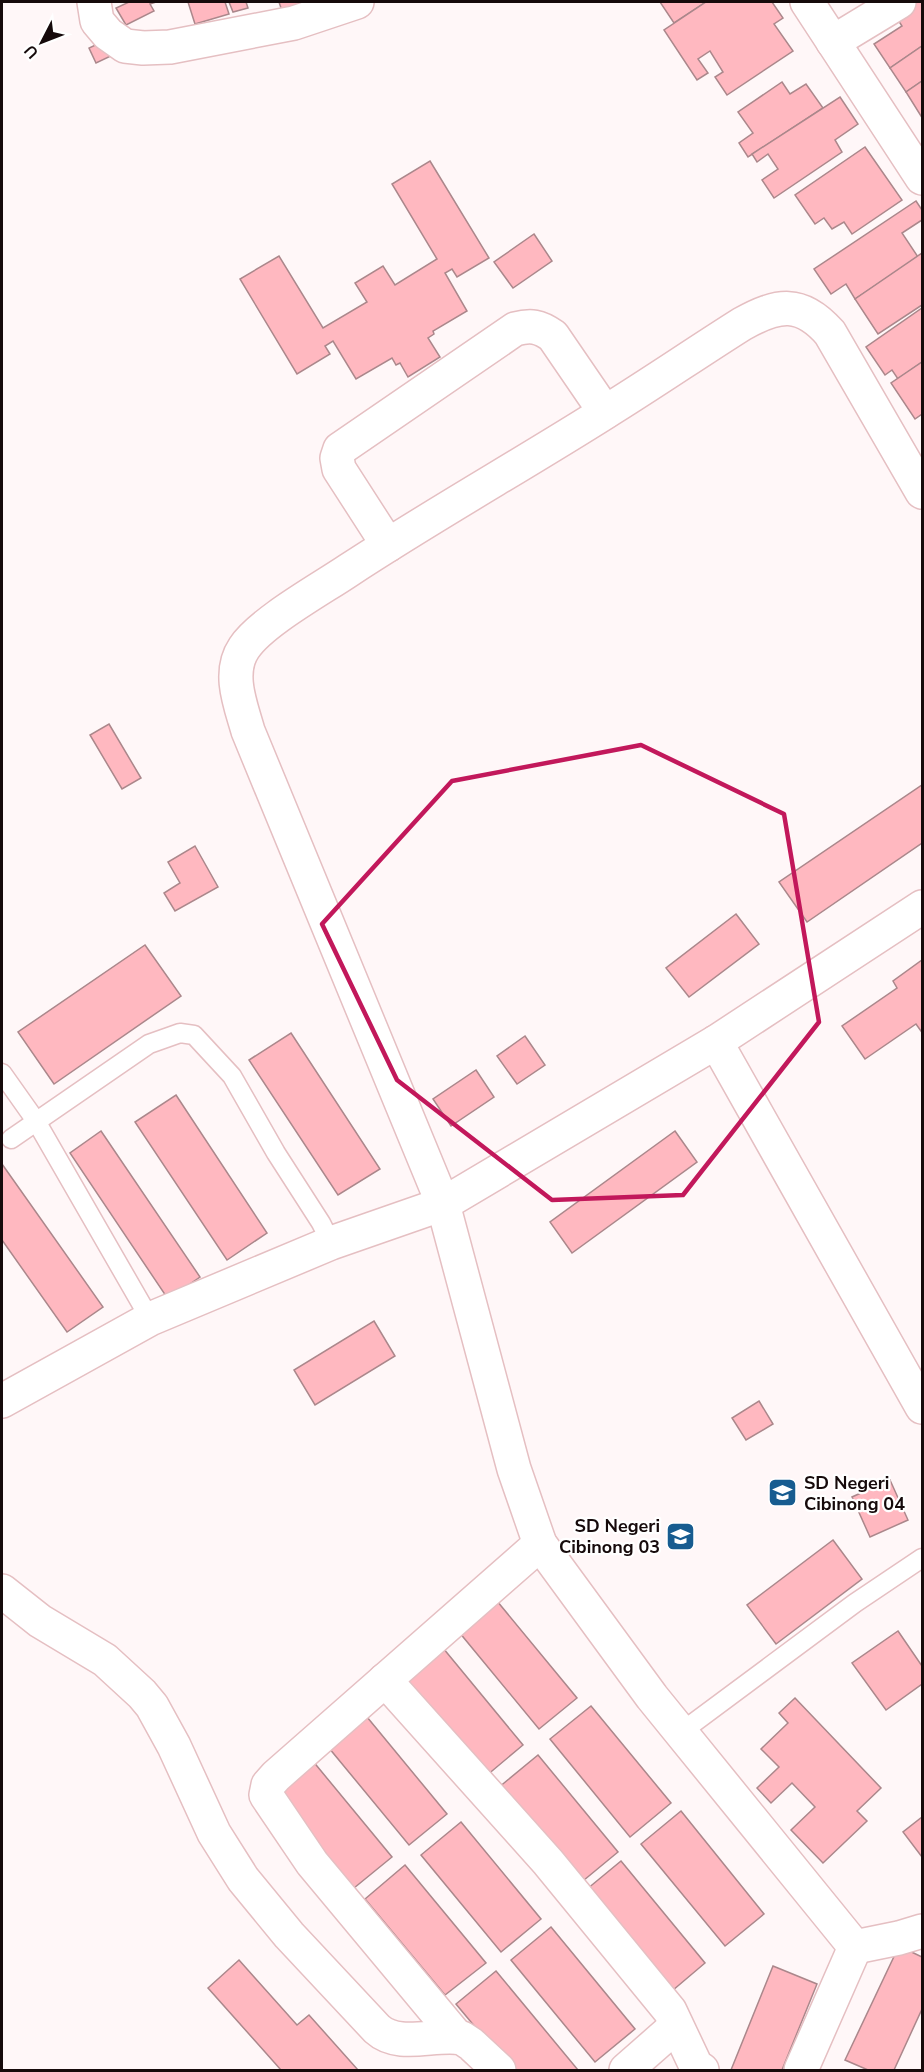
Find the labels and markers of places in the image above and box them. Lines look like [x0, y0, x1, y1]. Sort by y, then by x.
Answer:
place label: SD Negeri Cibinong 04 [804, 1471, 905, 1516]
school or university icon: SD Negeri Cibinong 04 [767, 1477, 799, 1509]
place label: SD Negeri Cibinong 03 [559, 1514, 660, 1559]
school or university icon: SD Negeri Cibinong 03 [665, 1520, 697, 1552]

